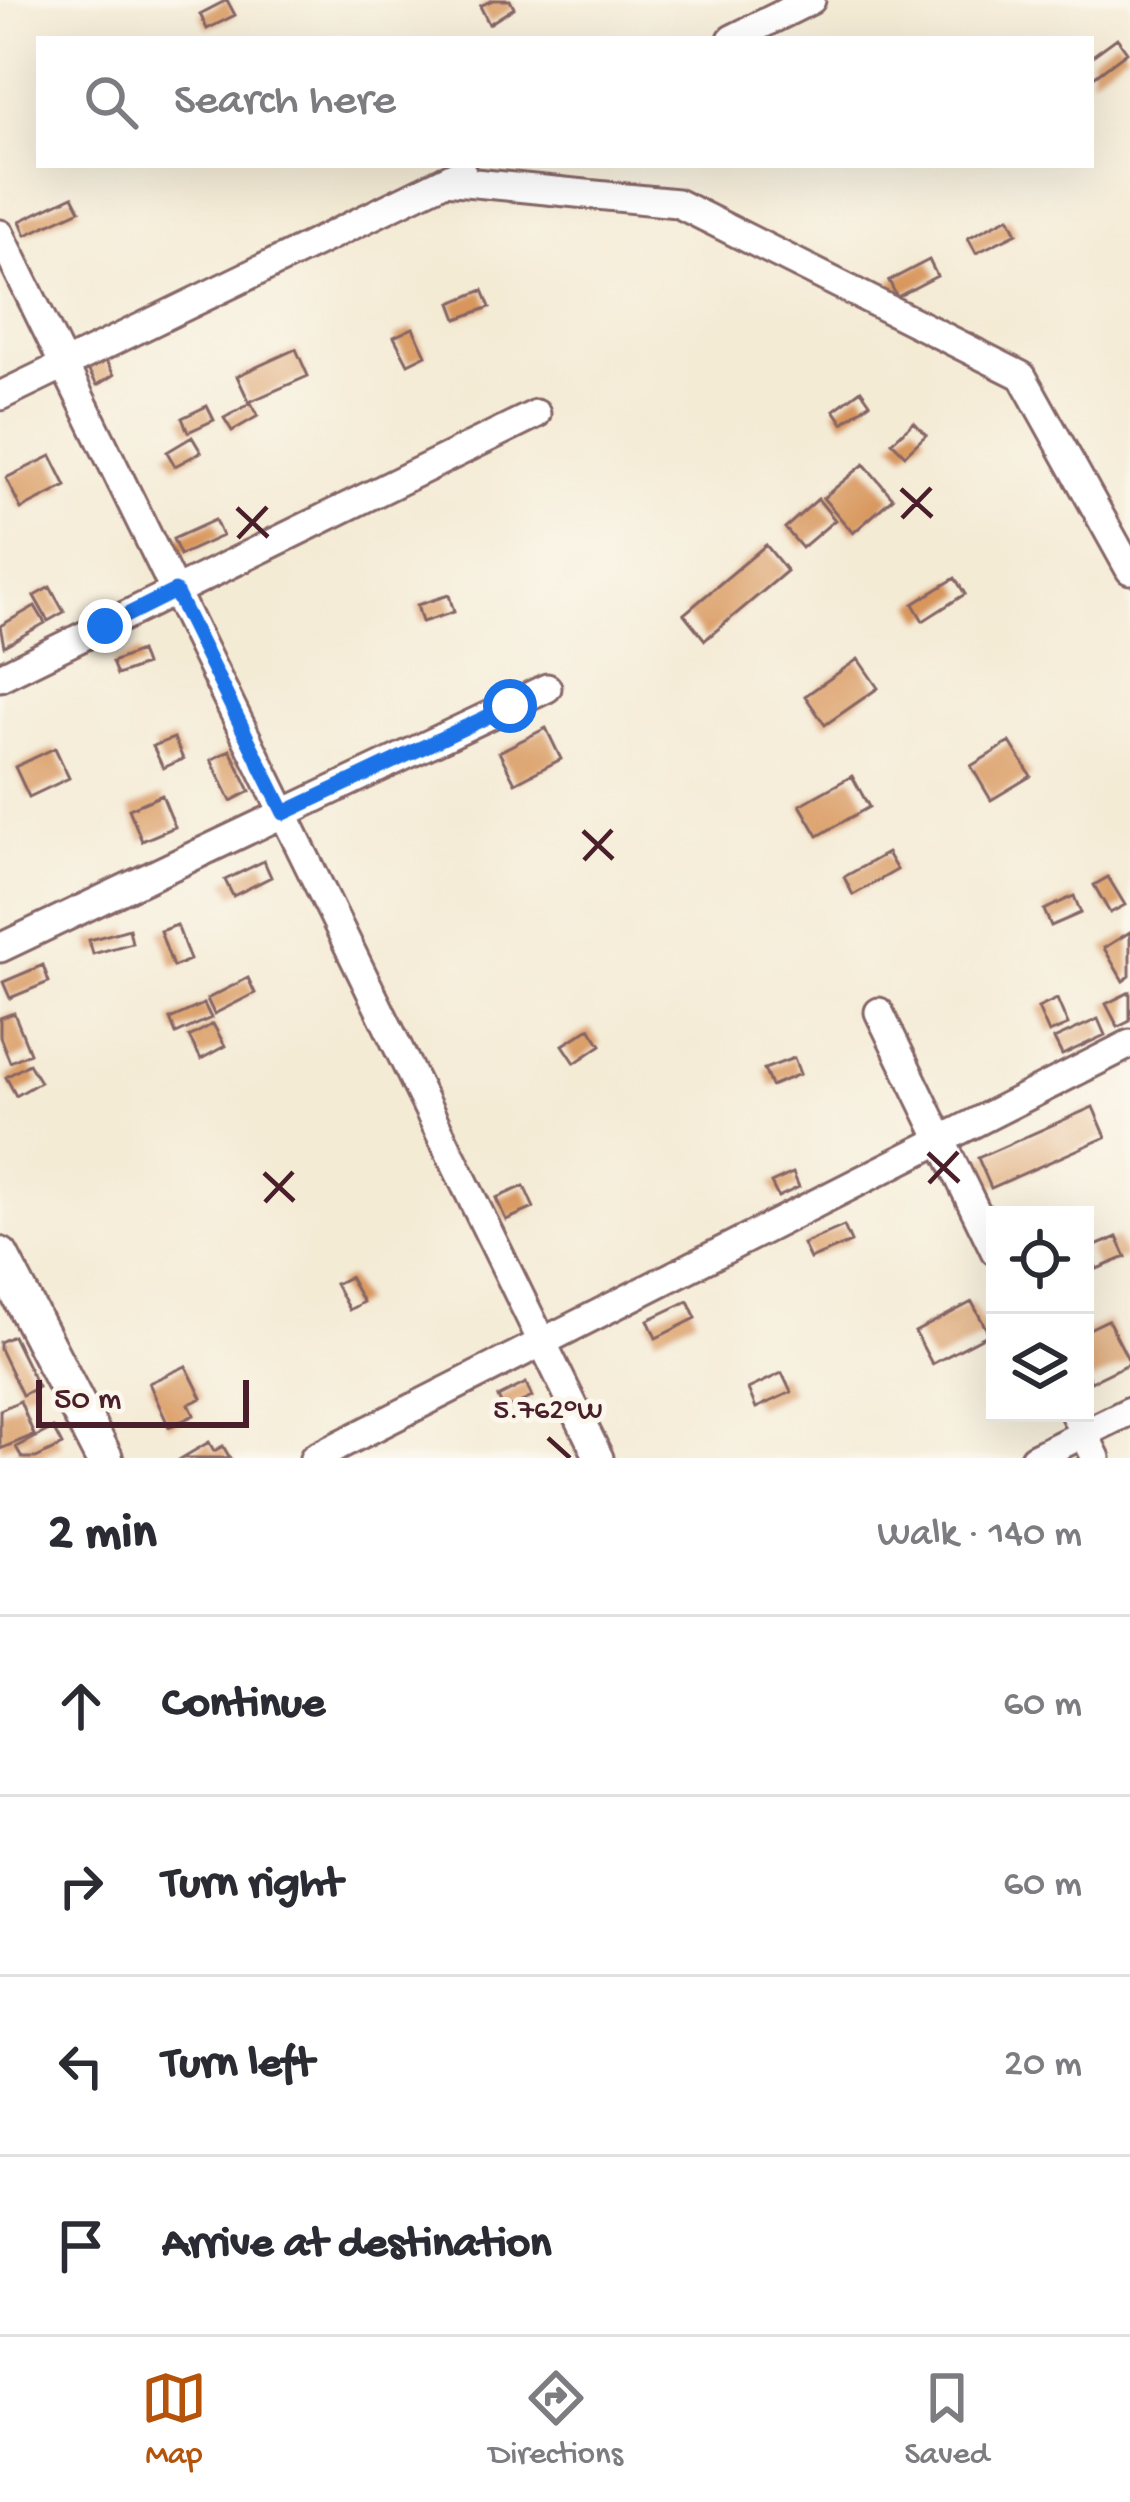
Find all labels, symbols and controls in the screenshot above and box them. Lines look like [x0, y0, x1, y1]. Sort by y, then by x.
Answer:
search box [36, 36, 1094, 168]
icon: search [78, 69, 144, 135]
text: Search here [174, 76, 396, 129]
route end [78, 599, 132, 653]
route start [483, 679, 537, 733]
map controls [986, 1206, 1094, 1422]
button: locate [986, 1206, 1094, 1314]
button: layers [986, 1314, 1094, 1422]
scale bar [36, 1374, 249, 1427]
text: 50 m [54, 1382, 121, 1420]
text: 5.762°W [493, 1395, 603, 1430]
text: 2 min [48, 1506, 157, 1566]
text: Walk · 140 m [877, 1513, 1082, 1559]
icon: ahead [48, 1673, 114, 1739]
text: Continue [162, 1679, 325, 1732]
text: 60 m [1003, 1683, 1082, 1729]
icon: right [48, 1853, 114, 1919]
text: Turn right [162, 1859, 342, 1912]
text: 60 m [1003, 1863, 1082, 1909]
icon: left [48, 2033, 114, 2099]
text: Turn left [162, 2039, 314, 2092]
text: 20 m [1004, 2043, 1082, 2089]
icon: arrive [48, 2213, 114, 2279]
text: Arrive at destination [162, 2219, 551, 2272]
tab: Map [141, 2365, 207, 2475]
tab: Directions [489, 2365, 623, 2475]
tab: Saved [905, 2365, 989, 2475]

